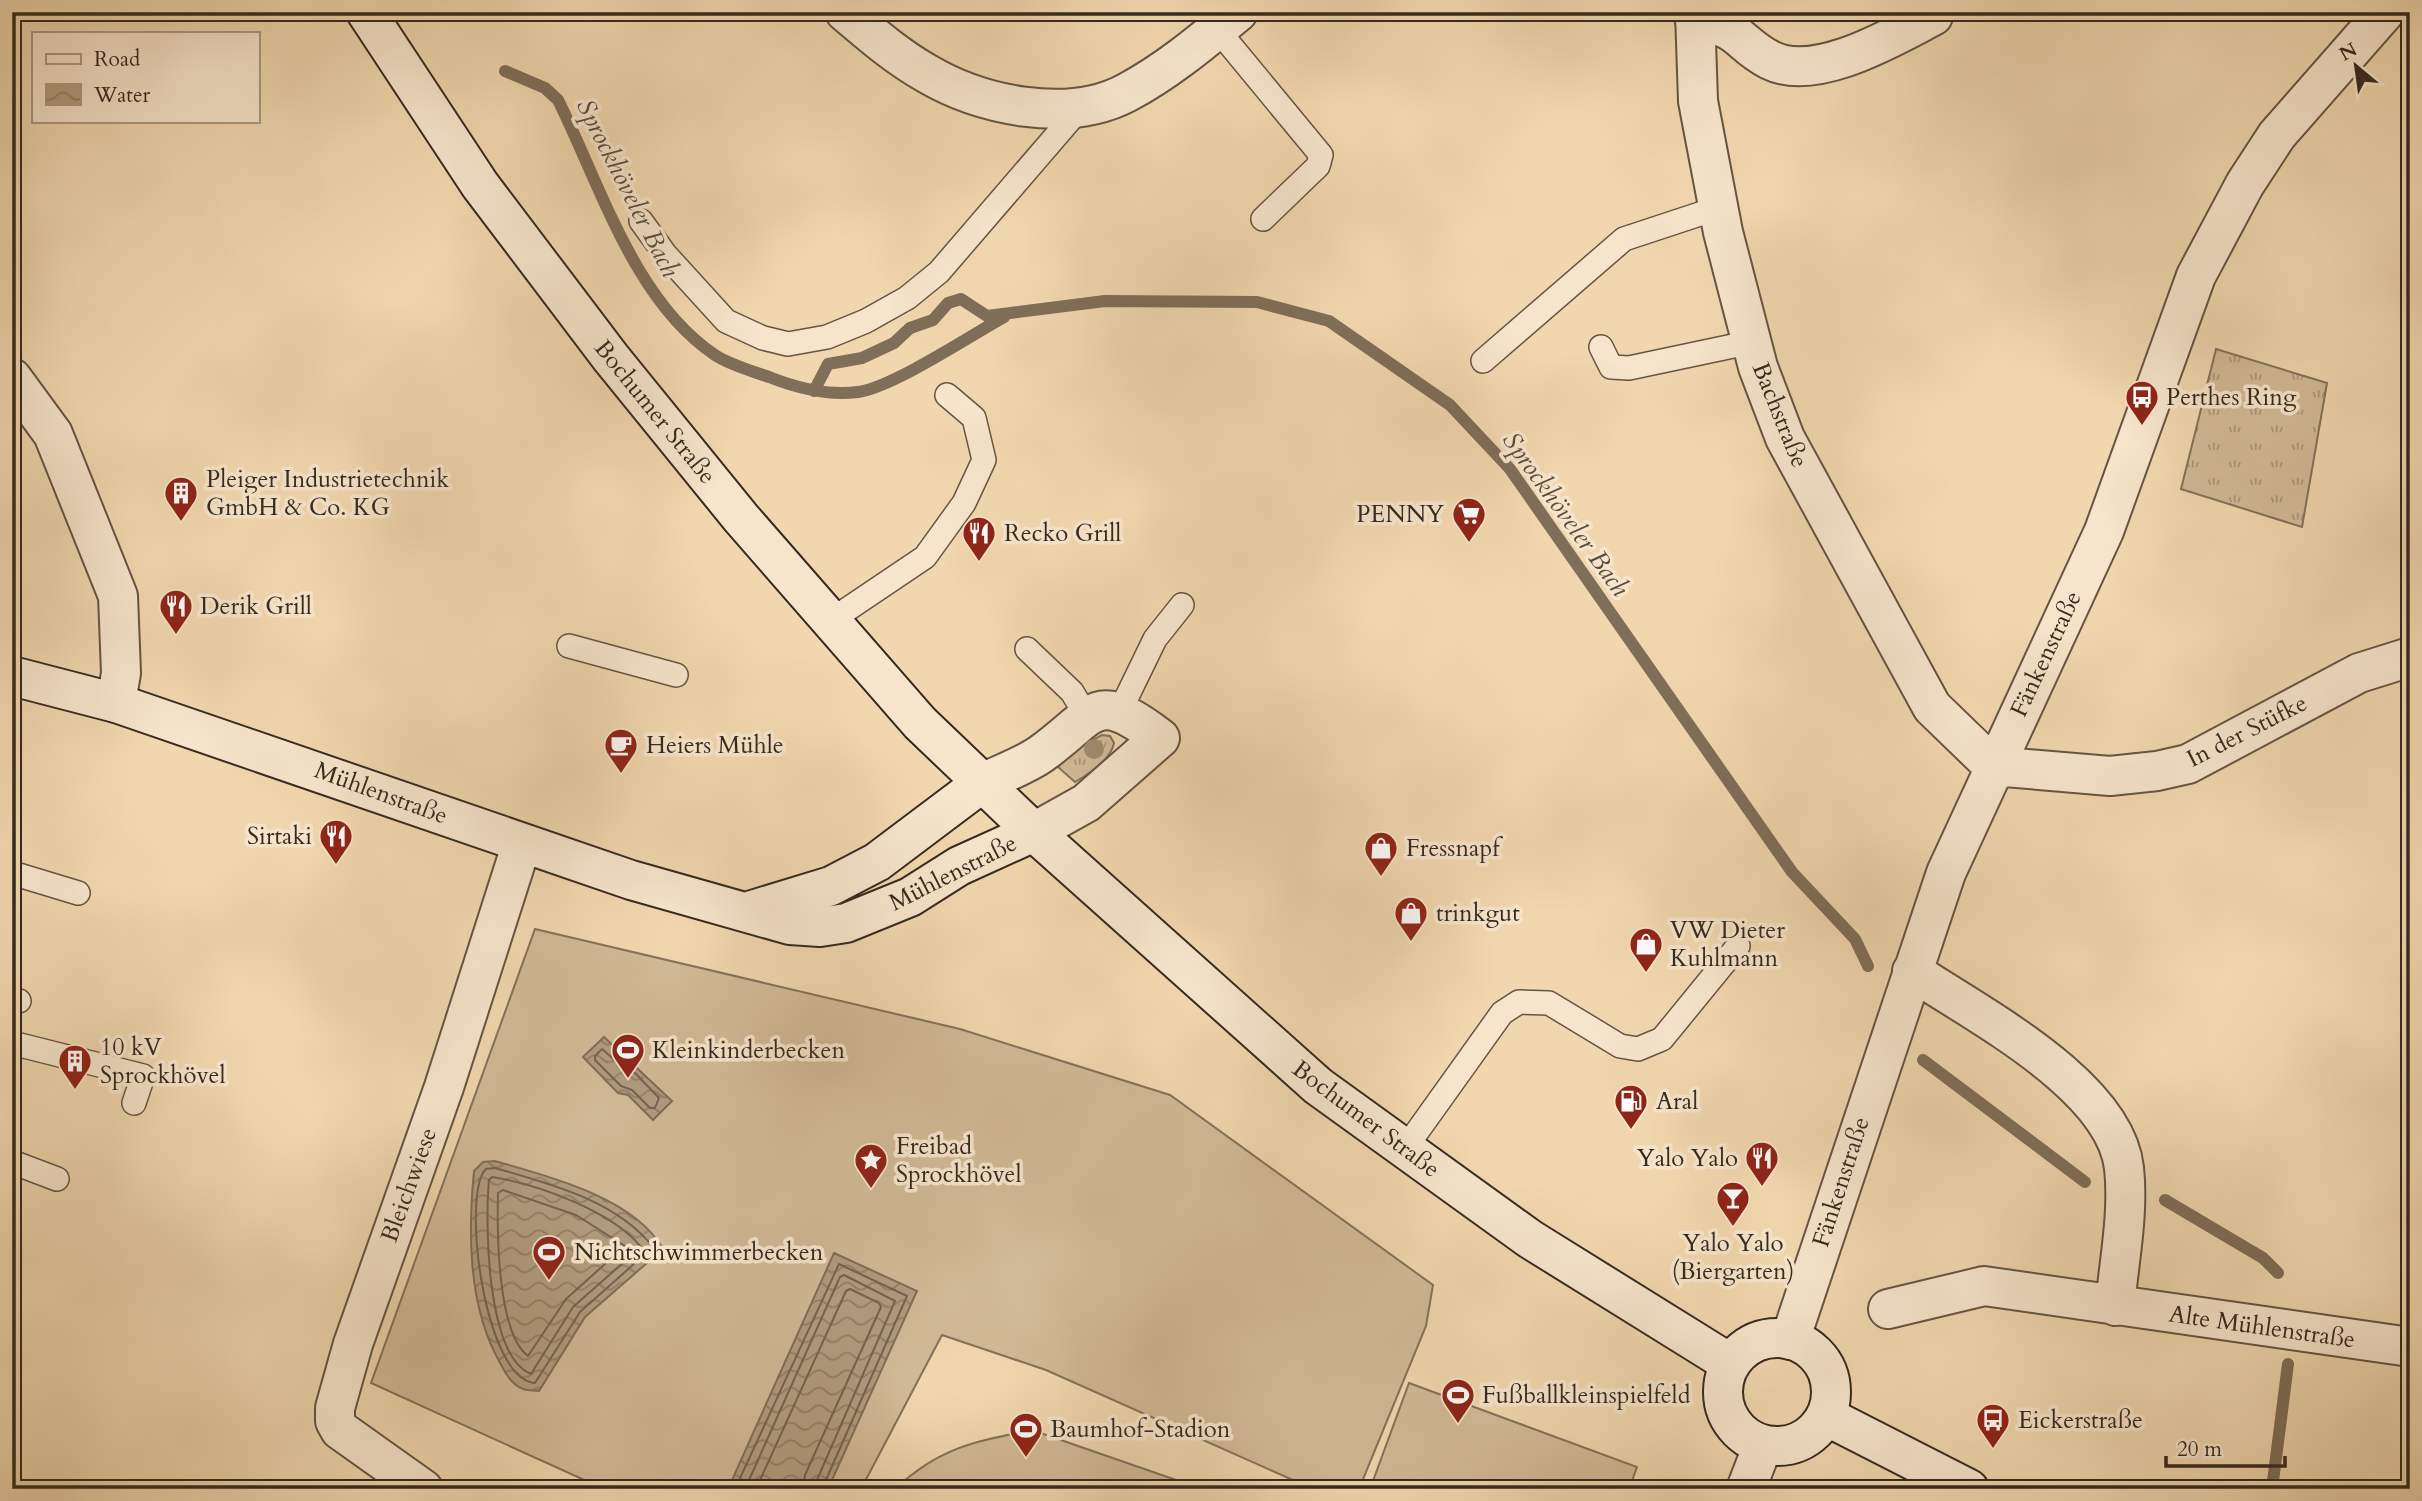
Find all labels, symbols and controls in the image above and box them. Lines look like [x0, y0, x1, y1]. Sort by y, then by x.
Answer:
legend [32, 32, 259, 122]
north arrow [2320, 32, 2390, 102]
text: N [2335, 36, 2362, 67]
text: Road [94, 45, 140, 74]
text: Water [93, 81, 150, 110]
water label: Sprockhöveler Bach [568, 93, 688, 284]
street label: Bochumer Straße [587, 333, 723, 491]
street label: Bachstraße [1744, 357, 1816, 473]
bus stop icon: Perthes Ring [2123, 378, 2161, 427]
place label: Perthes Ring [2166, 381, 2297, 414]
water label: Sprockhöveler Bach [1494, 425, 1638, 604]
place label: Pleiger Industrietechnik GmbH & Co. KG [206, 463, 449, 524]
building icon: Pleiger Industrietechnik GmbH & Co. KG [162, 474, 200, 523]
supermarket icon: PENNY [1450, 495, 1488, 544]
place label: PENNY [1356, 498, 1444, 531]
restaurant icon: Recko Grill [960, 514, 998, 563]
place label: Recko Grill [1004, 517, 1121, 550]
street label: Fänkenstraße [2002, 586, 2090, 722]
restaurant icon: Derik Grill [157, 587, 195, 636]
place label: Derik Grill [200, 590, 312, 623]
street label: In der Stüfke [2181, 687, 2313, 775]
cafe icon: Heiers Mühle [602, 726, 640, 775]
place label: Heiers Mühle [646, 729, 784, 762]
street label: Mühlenstraße [310, 754, 452, 832]
restaurant icon: Sirtaki [317, 817, 355, 866]
place label: Sirtaki [247, 820, 312, 853]
street label: Mühlenstraße [883, 827, 1023, 919]
shop icon: Fressnapf [1362, 829, 1400, 878]
place label: Fressnapf [1406, 832, 1503, 865]
shop icon: trinkgut [1392, 894, 1430, 943]
place label: trinkgut [1436, 897, 1520, 930]
place label: VW Dieter Kuhlmann [1670, 914, 1785, 975]
shop icon: VW Dieter Kuhlmann [1627, 925, 1665, 974]
place label: 10 kV Sprockhövel [100, 1031, 226, 1092]
sports icon: Kleinkinderbecken [609, 1031, 647, 1080]
place label: Kleinkinderbecken [652, 1034, 845, 1067]
building icon: 10 kV Sprockhövel [56, 1042, 94, 1091]
street label: Bochumer Straße [1285, 1053, 1447, 1185]
fuel station icon: Aral [1612, 1082, 1650, 1131]
place label: Aral [1656, 1085, 1698, 1118]
street label: Fänkenstraße [1804, 1113, 1878, 1251]
street label: Bleichwiese [373, 1123, 445, 1247]
place label: Freibad Sprockhövel [896, 1130, 1022, 1191]
restaurant icon: Yalo Yalo [1743, 1139, 1781, 1188]
place icon: Freibad Sprockhövel [852, 1141, 890, 1190]
place label: Yalo Yalo [1637, 1142, 1738, 1175]
bar icon: Yalo Yalo (Biergarten) [1714, 1179, 1752, 1228]
place label: Yalo Yalo (Biergarten) [1672, 1227, 1794, 1288]
sports icon: Nichtschwimmerbecken [530, 1233, 568, 1282]
place label: Nichtschwimmerbecken [574, 1236, 824, 1269]
street label: Alte Mühlenstraße [2167, 1298, 2357, 1356]
sports icon: Fußballkleinspielfeld [1439, 1376, 1477, 1425]
place label: Fußballkleinspielfeld [1482, 1379, 1691, 1412]
bus stop icon: Eickerstraße [1974, 1401, 2012, 1450]
place label: Eickerstraße [2018, 1404, 2143, 1437]
sports icon: Baumhof-Stadion [1007, 1410, 1045, 1459]
place label: Baumhof-Stadion [1050, 1413, 1231, 1446]
scale bar [2166, 1424, 2286, 1468]
text: 20 m [2177, 1435, 2222, 1464]

